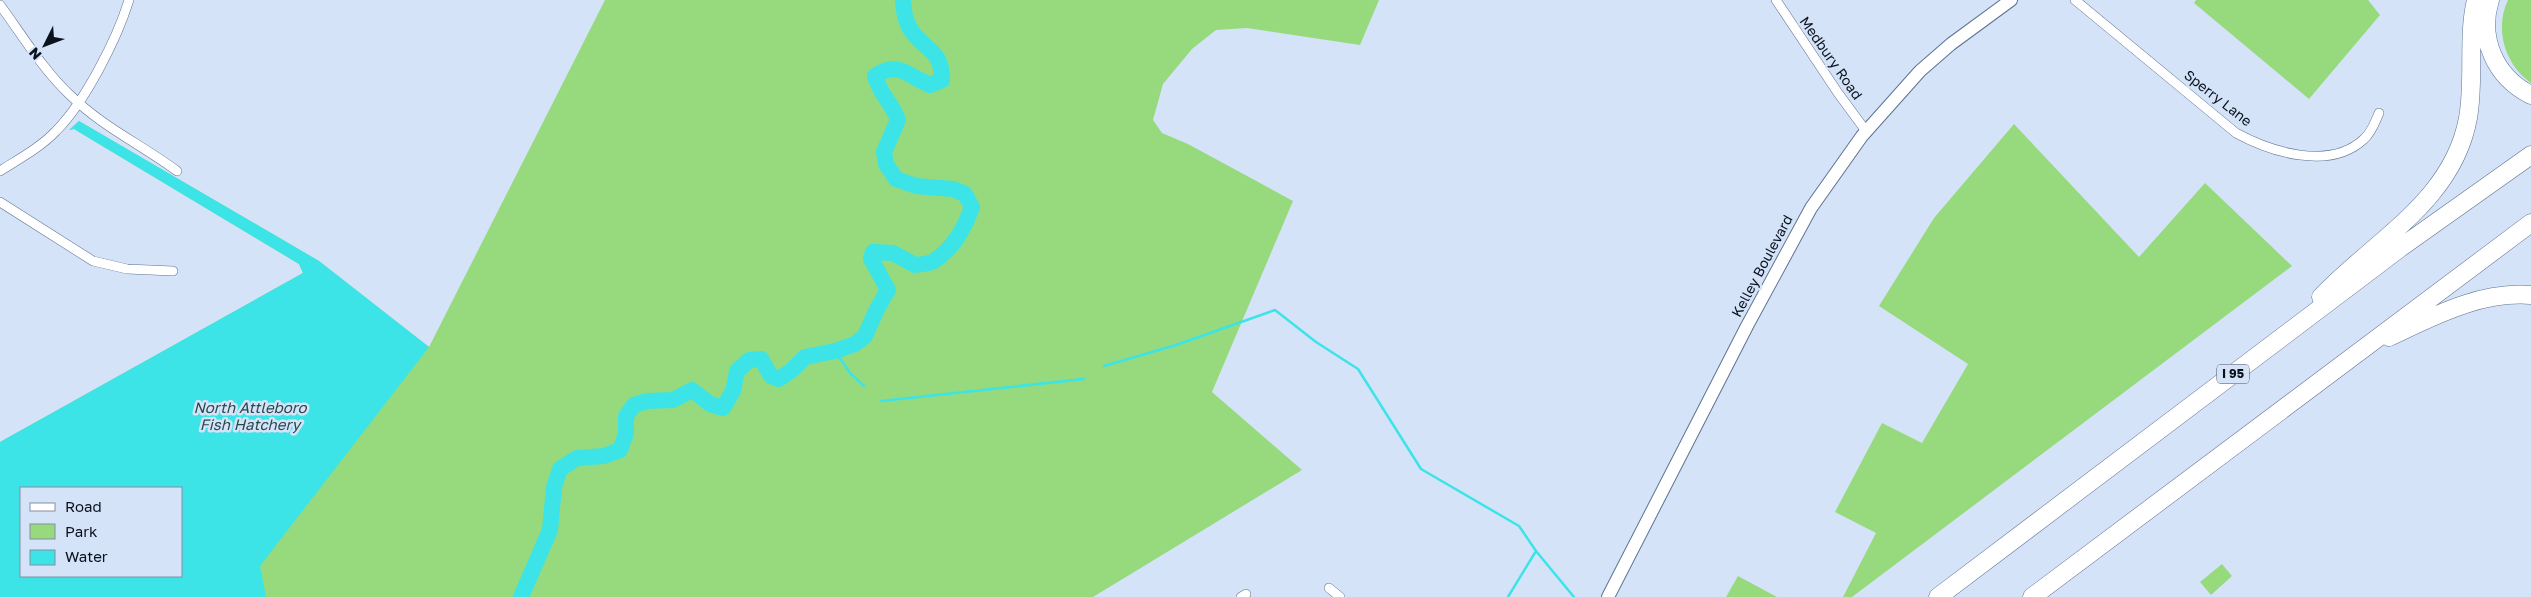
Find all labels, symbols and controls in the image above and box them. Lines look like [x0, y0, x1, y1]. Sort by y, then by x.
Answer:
street label: Medbury Road [1797, 13, 1866, 102]
north arrow [20, 20, 70, 70]
text: N [25, 44, 45, 64]
street label: Sperry Lane [2181, 66, 2256, 129]
street label: Kelley Boulevard [1727, 212, 1796, 320]
road number: I 95 [2217, 364, 2249, 384]
water label: North Attleboro Fish Hatchery [193, 398, 308, 434]
legend [20, 487, 182, 577]
text: Road [65, 497, 102, 515]
text: Park [65, 522, 98, 540]
text: Water [65, 547, 108, 565]

